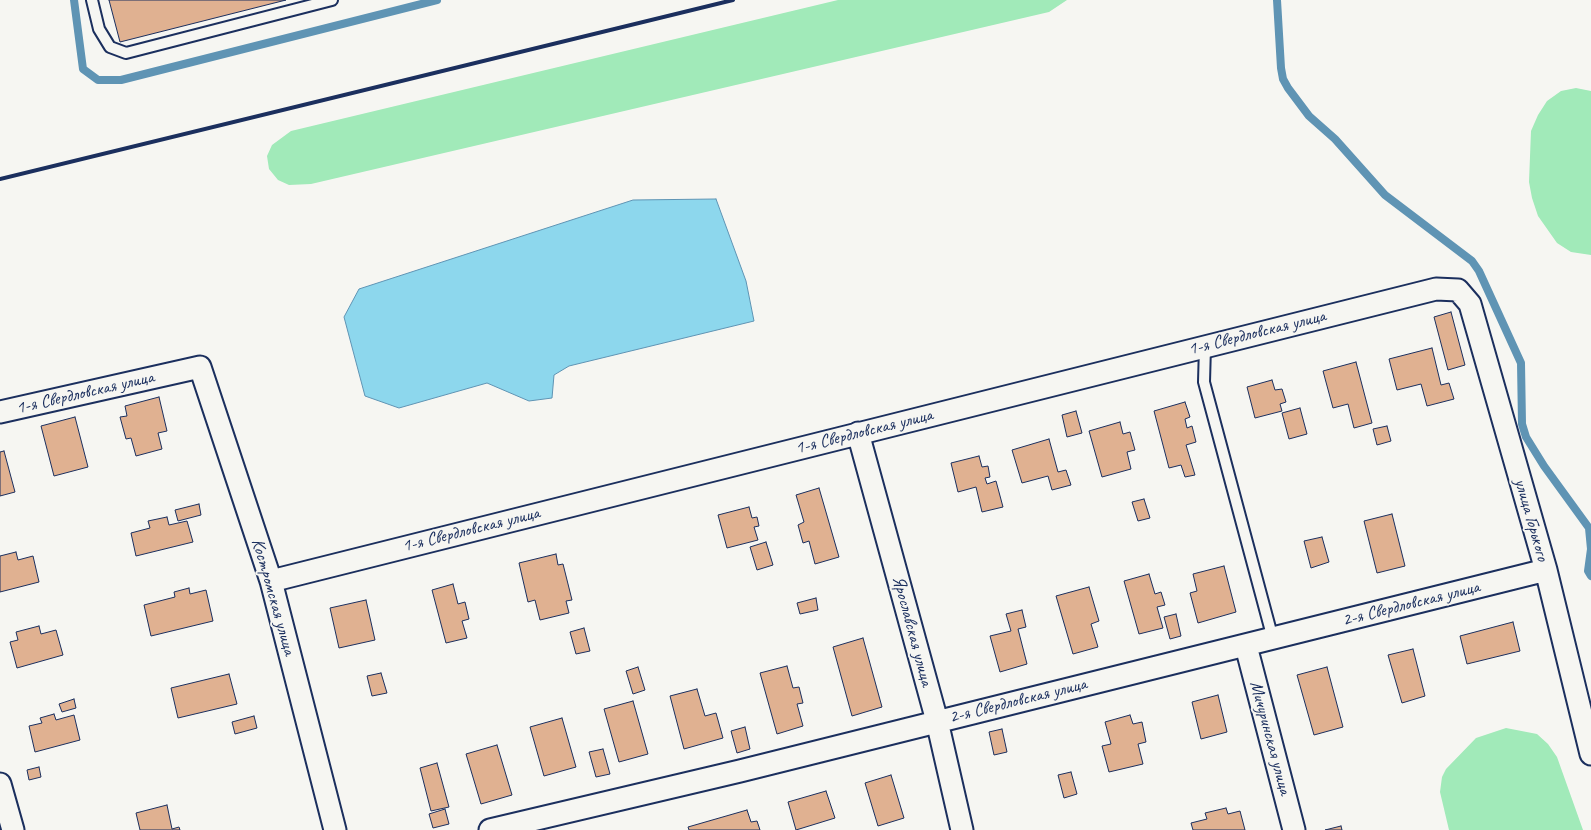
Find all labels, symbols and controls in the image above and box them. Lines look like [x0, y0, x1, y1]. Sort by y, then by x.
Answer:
street label: 1-я Свердловская улица [1186, 305, 1328, 361]
street label: 1-я Свердловская улица [14, 367, 156, 419]
street label: 1-я Свердловская улица [793, 404, 935, 460]
street label: улица Горького [1509, 476, 1553, 564]
street label: 1-я Свердловская улица [400, 502, 542, 558]
street label: Костромская улица [246, 536, 300, 658]
street label: Ярославская улица [887, 573, 937, 689]
street label: 2-я Свердловская улица [1340, 576, 1482, 632]
street label: 2-я Свердловская улица [947, 673, 1089, 729]
street label: Мичуринская улица [1244, 679, 1296, 797]

